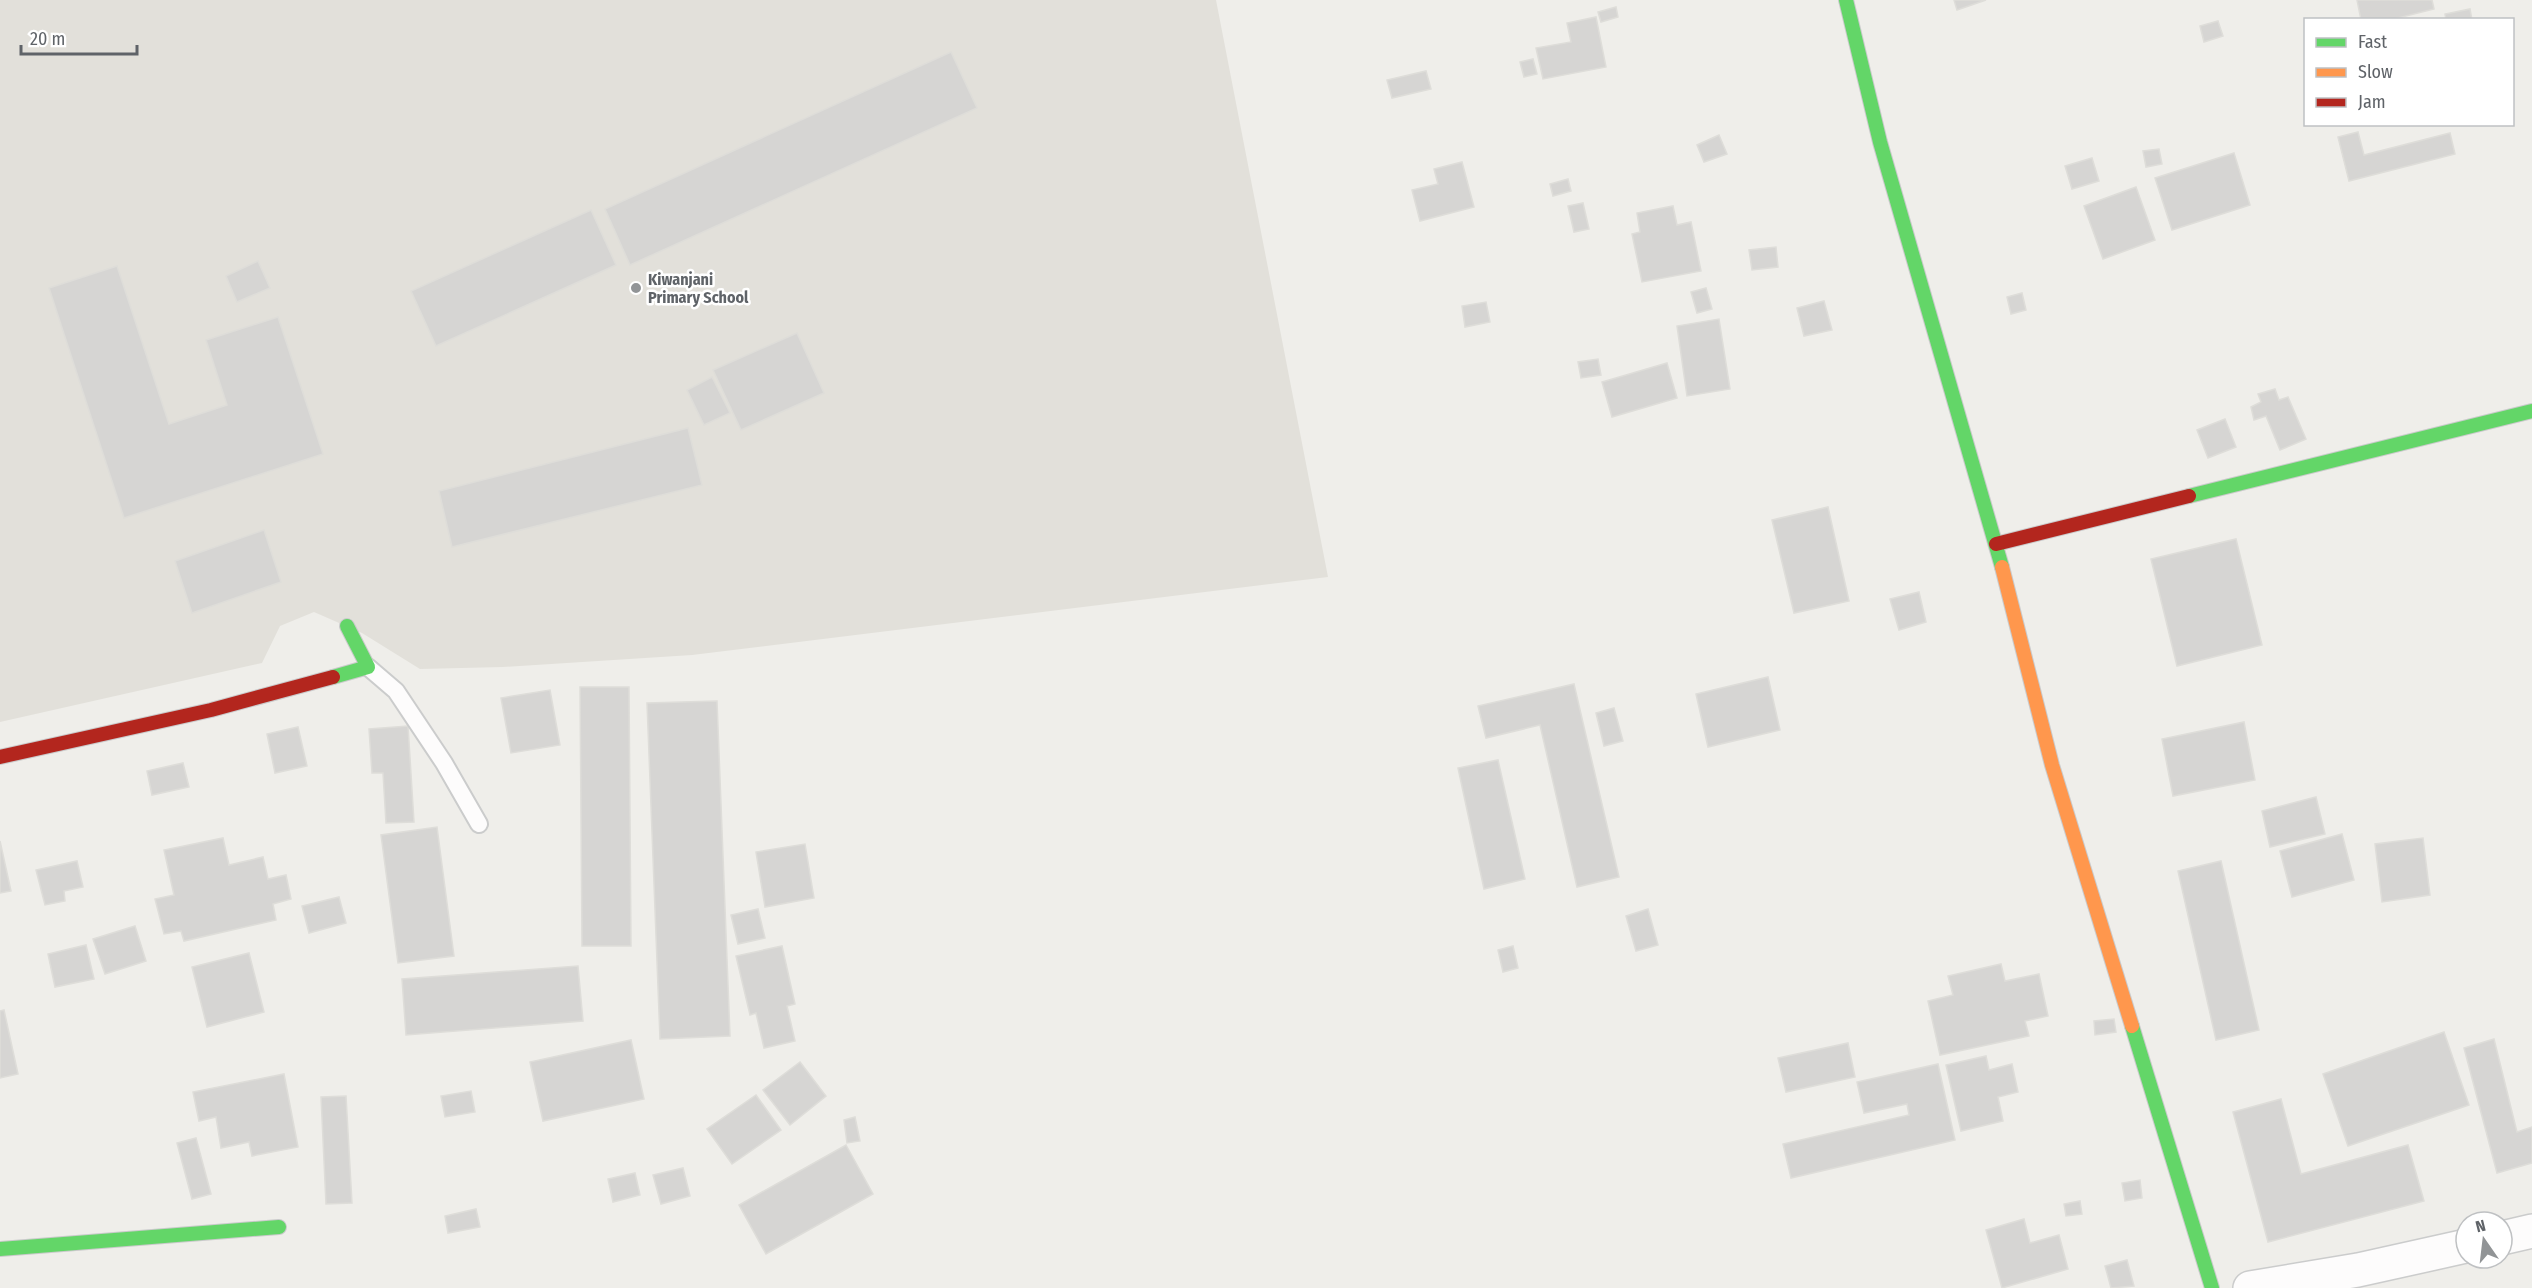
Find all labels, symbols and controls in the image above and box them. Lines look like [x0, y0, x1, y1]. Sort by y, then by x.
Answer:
scale bar [21, 18, 136, 56]
legend [2304, 18, 2514, 126]
text: 20 m [30, 28, 65, 50]
text: Fast [2358, 31, 2387, 53]
text: Slow [2358, 61, 2393, 83]
text: Jam [2358, 91, 2386, 113]
place label: Kiwanjani Primary School [648, 270, 749, 307]
marker: Kiwanjani Primary School [629, 281, 643, 295]
north arrow [2454, 1210, 2514, 1270]
text: N [2474, 1216, 2487, 1236]

